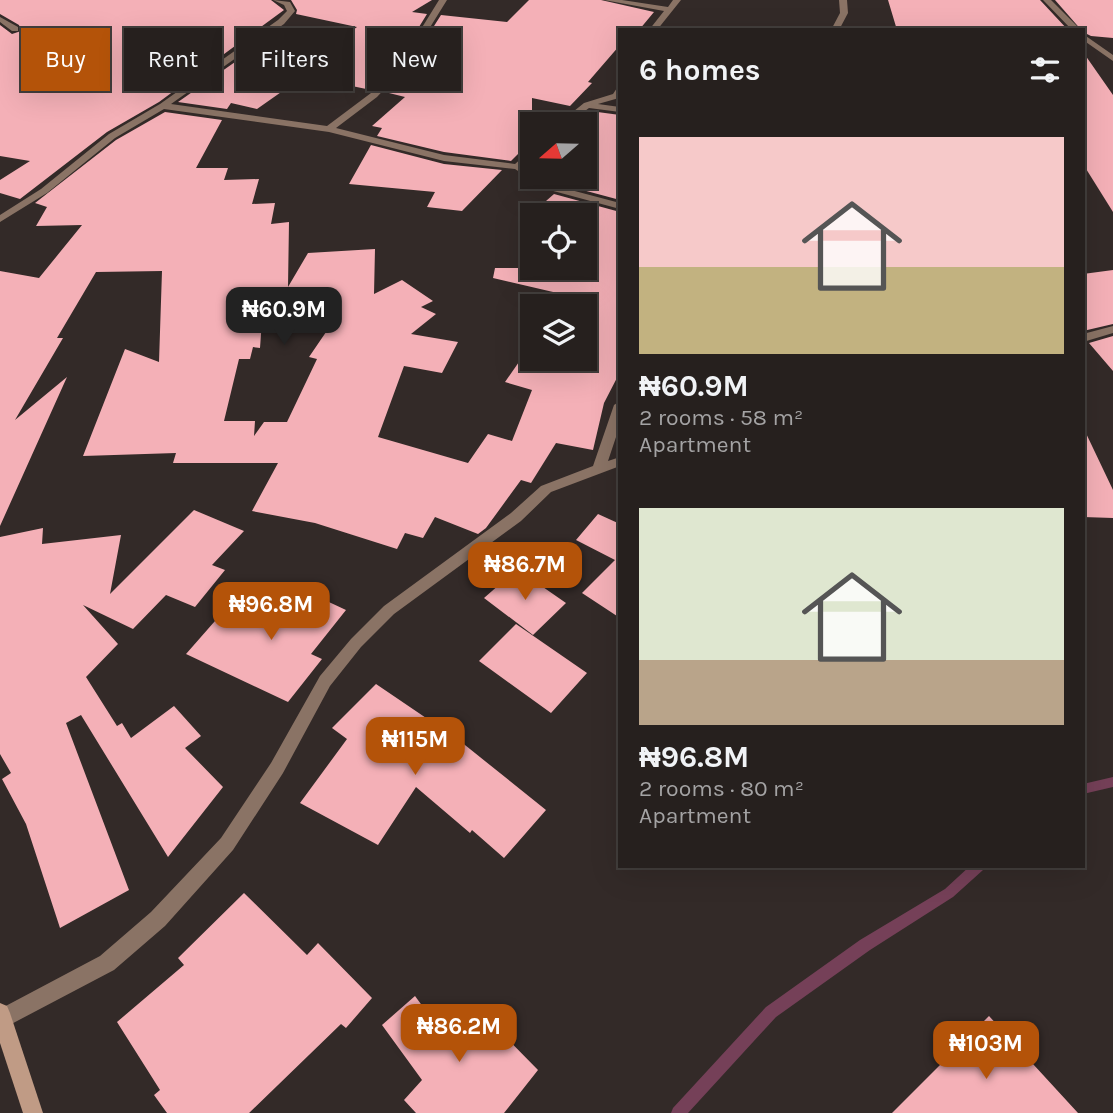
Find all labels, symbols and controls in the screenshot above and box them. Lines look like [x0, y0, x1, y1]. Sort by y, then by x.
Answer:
chip: Buy [21, 28, 110, 91]
chip: Rent [124, 28, 222, 91]
chip: Filters [236, 28, 353, 91]
chip: New [367, 28, 461, 91]
icon: filters [1026, 51, 1064, 89]
text: 6 homes [639, 52, 761, 88]
north arrow [520, 112, 597, 189]
map controls [520, 112, 597, 371]
icon: home [789, 183, 915, 309]
button: locate [520, 203, 597, 280]
pin: ₦60.9M [227, 288, 341, 347]
button: layers [520, 294, 597, 371]
text: ₦60.9M [242, 296, 326, 323]
text: ₦60.9M [639, 368, 749, 404]
text: 2 rooms · 58 m² [639, 404, 803, 431]
text: Apartment [639, 431, 751, 458]
pin: ₦86.7M [468, 542, 582, 602]
text: ₦86.7M [484, 551, 566, 578]
icon: home [789, 554, 915, 680]
pin: ₦96.8M [214, 582, 328, 642]
text: ₦96.8M [229, 591, 313, 618]
pin: ₦115M [366, 718, 464, 777]
text: ₦115M [382, 726, 448, 753]
text: ₦96.8M [639, 739, 749, 775]
text: 2 rooms · 80 m² [639, 775, 804, 802]
text: Apartment [639, 802, 751, 829]
pin: ₦86.2M [402, 1004, 516, 1064]
text: ₦86.2M [417, 1013, 501, 1040]
pin: ₦103M [937, 1021, 1035, 1081]
text: ₦103M [949, 1030, 1023, 1057]

